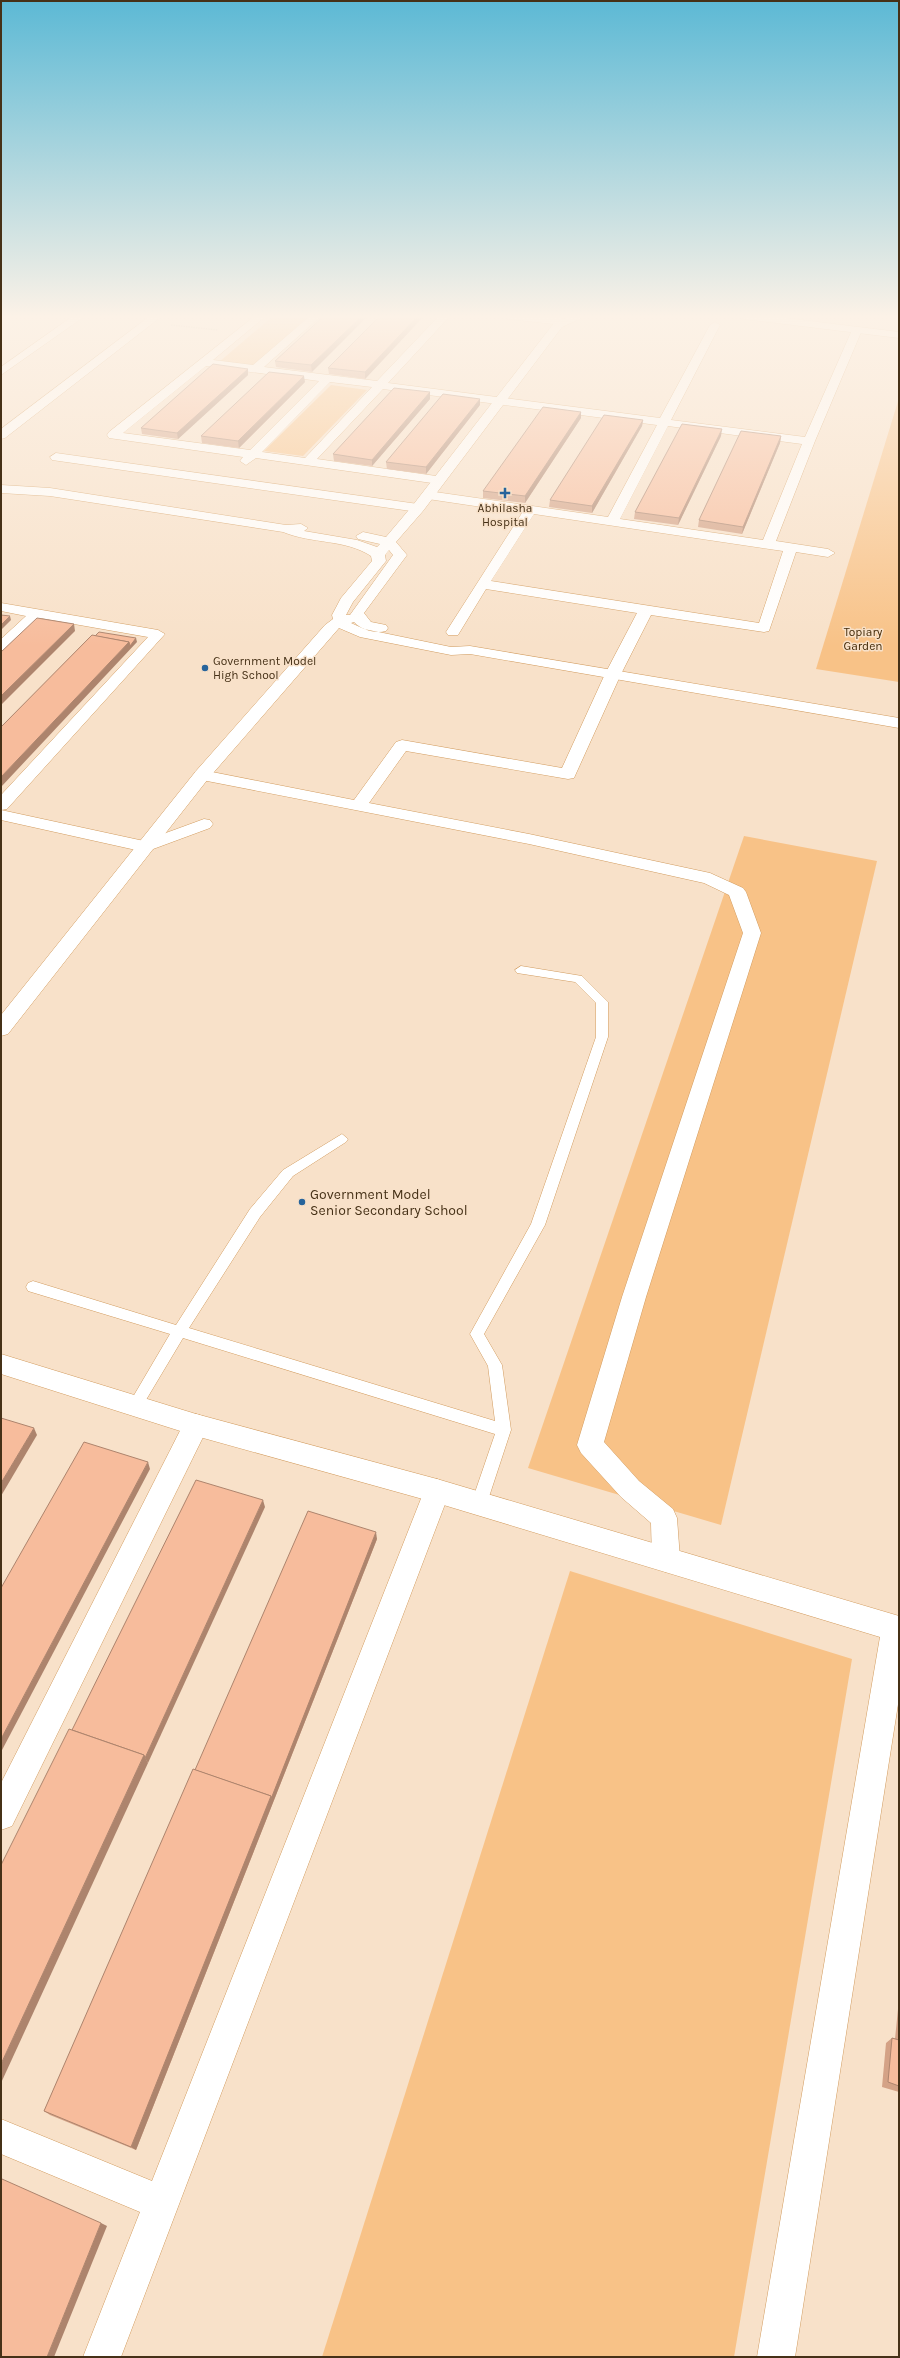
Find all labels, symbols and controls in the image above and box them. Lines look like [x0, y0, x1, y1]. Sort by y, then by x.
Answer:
marker: Abhilasha Hospital [499, 487, 511, 499]
place label: Abhilasha Hospital [478, 501, 532, 529]
park label: Topiary Garden [843, 625, 883, 653]
place label: Government Model High School [213, 654, 316, 682]
marker: Government Model High School [200, 663, 210, 673]
place label: Government Model Senior Secondary School [310, 1186, 468, 1219]
marker: Government Model Senior Secondary School [297, 1197, 307, 1207]

